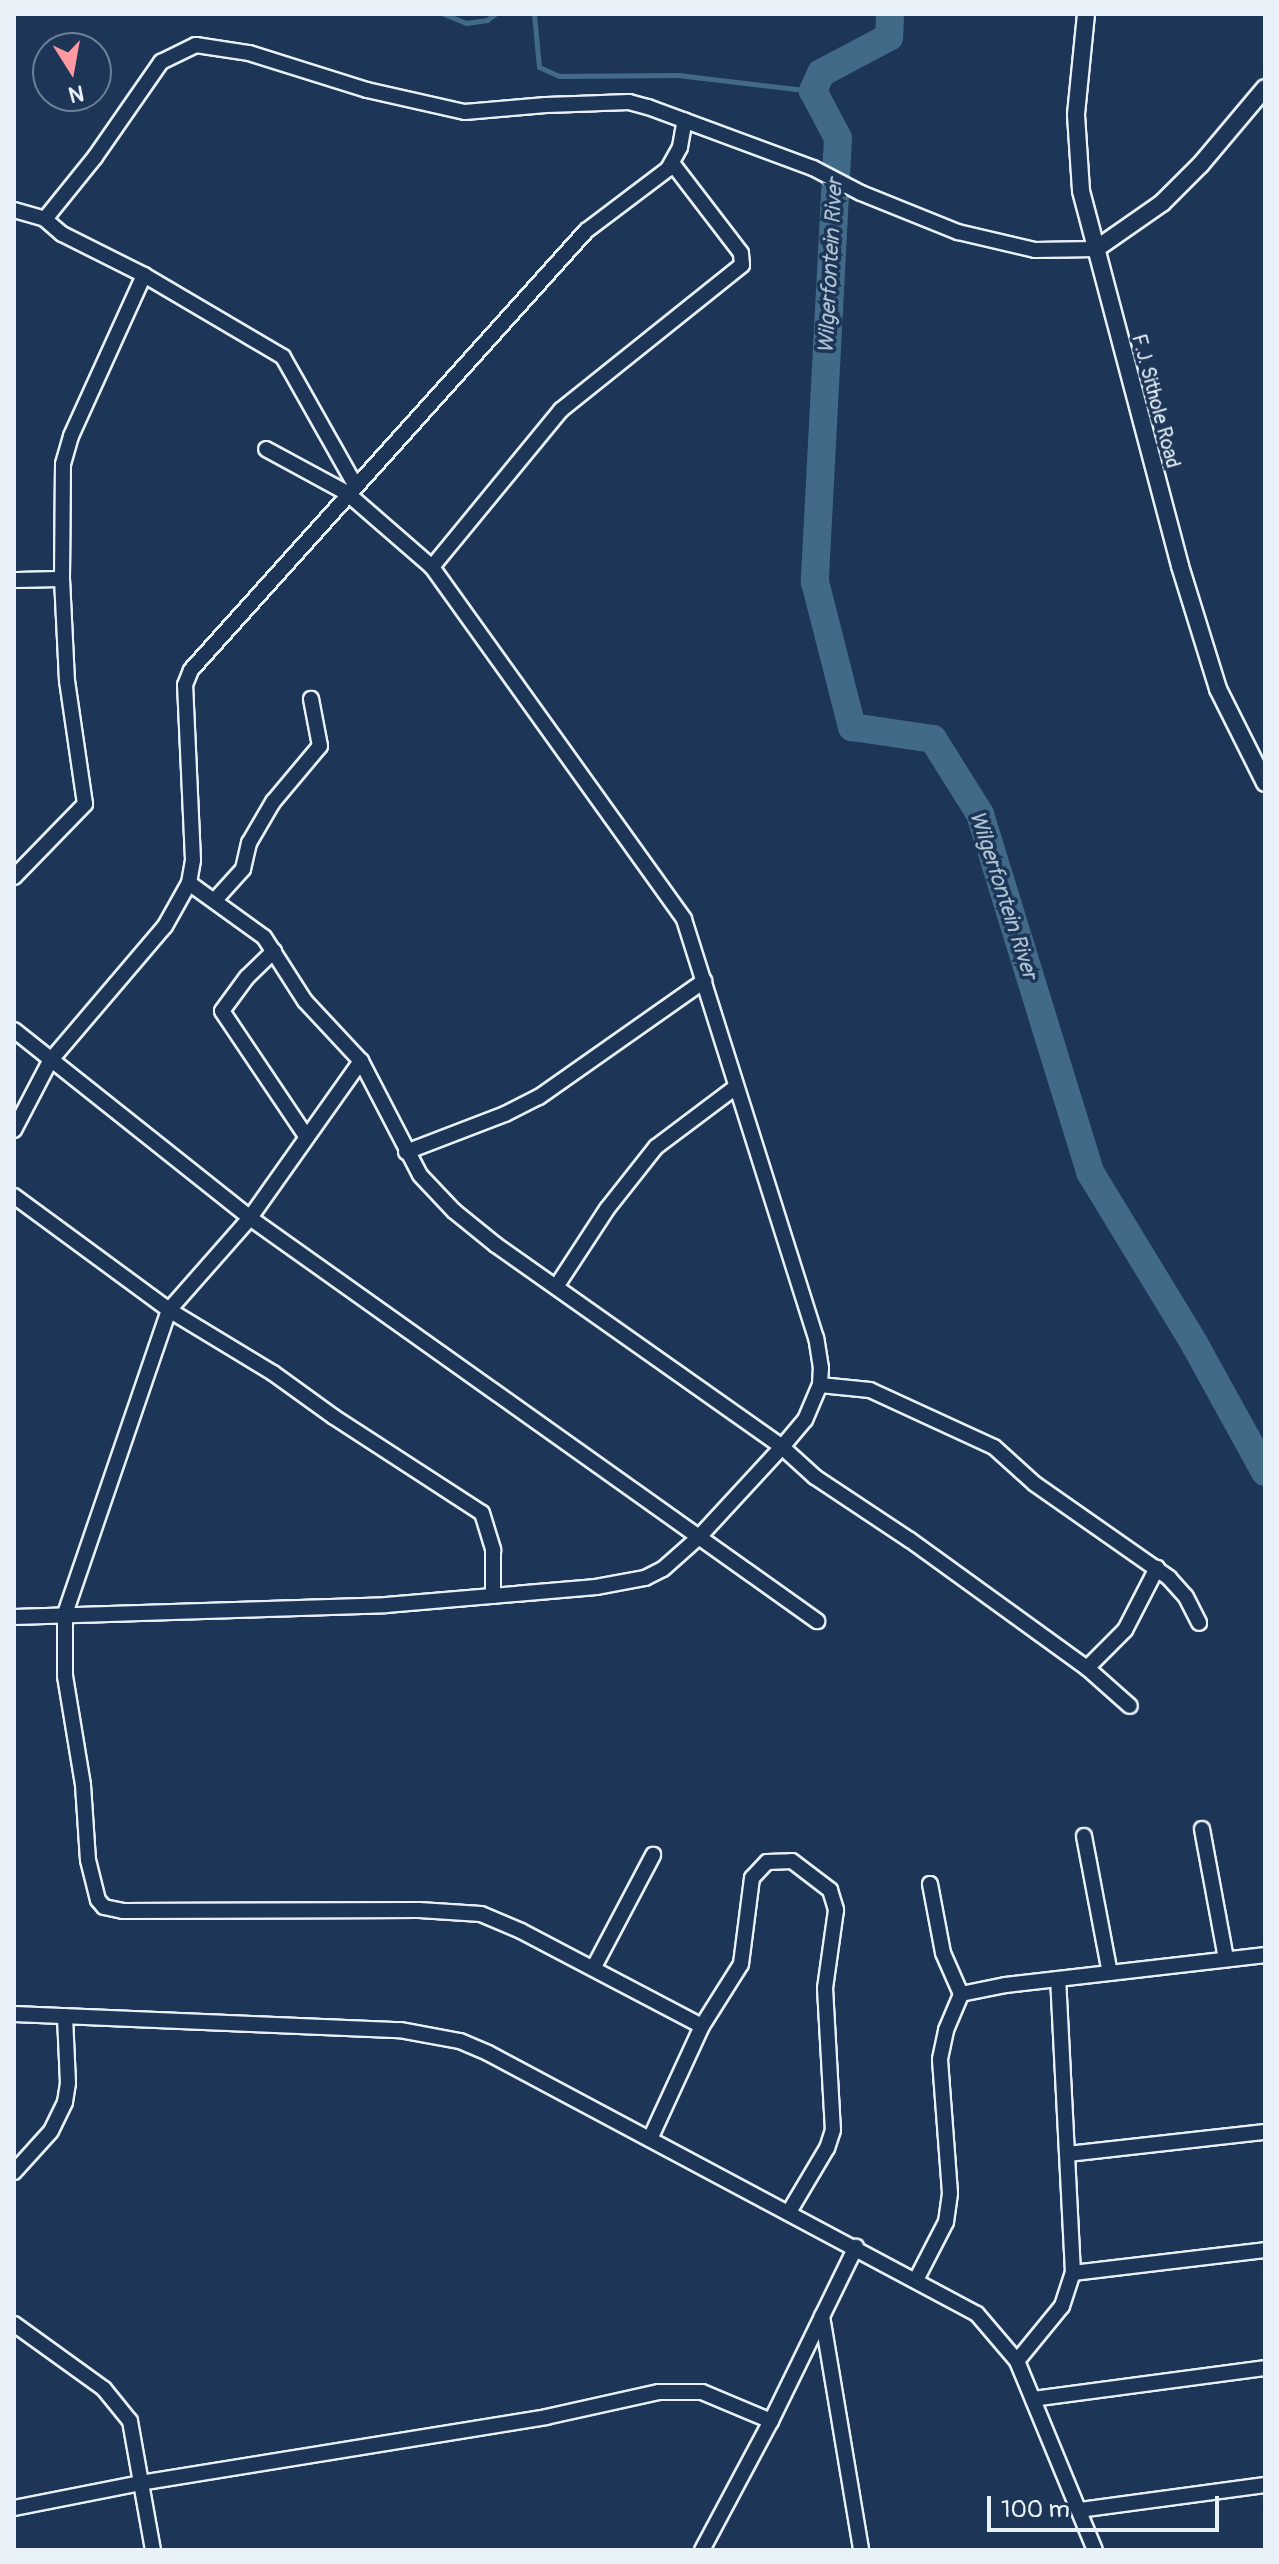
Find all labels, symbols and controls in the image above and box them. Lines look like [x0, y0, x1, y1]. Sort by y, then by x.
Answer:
north arrow [32, 32, 112, 112]
text: N [66, 78, 86, 109]
water label: Wilgerfontein River [813, 178, 849, 354]
street label: F.J. Sithole Road [1127, 331, 1185, 471]
water label: Wilgerfontein River [963, 807, 1043, 983]
scale bar [991, 2480, 1223, 2530]
text: 100 m [1001, 2495, 1070, 2524]

